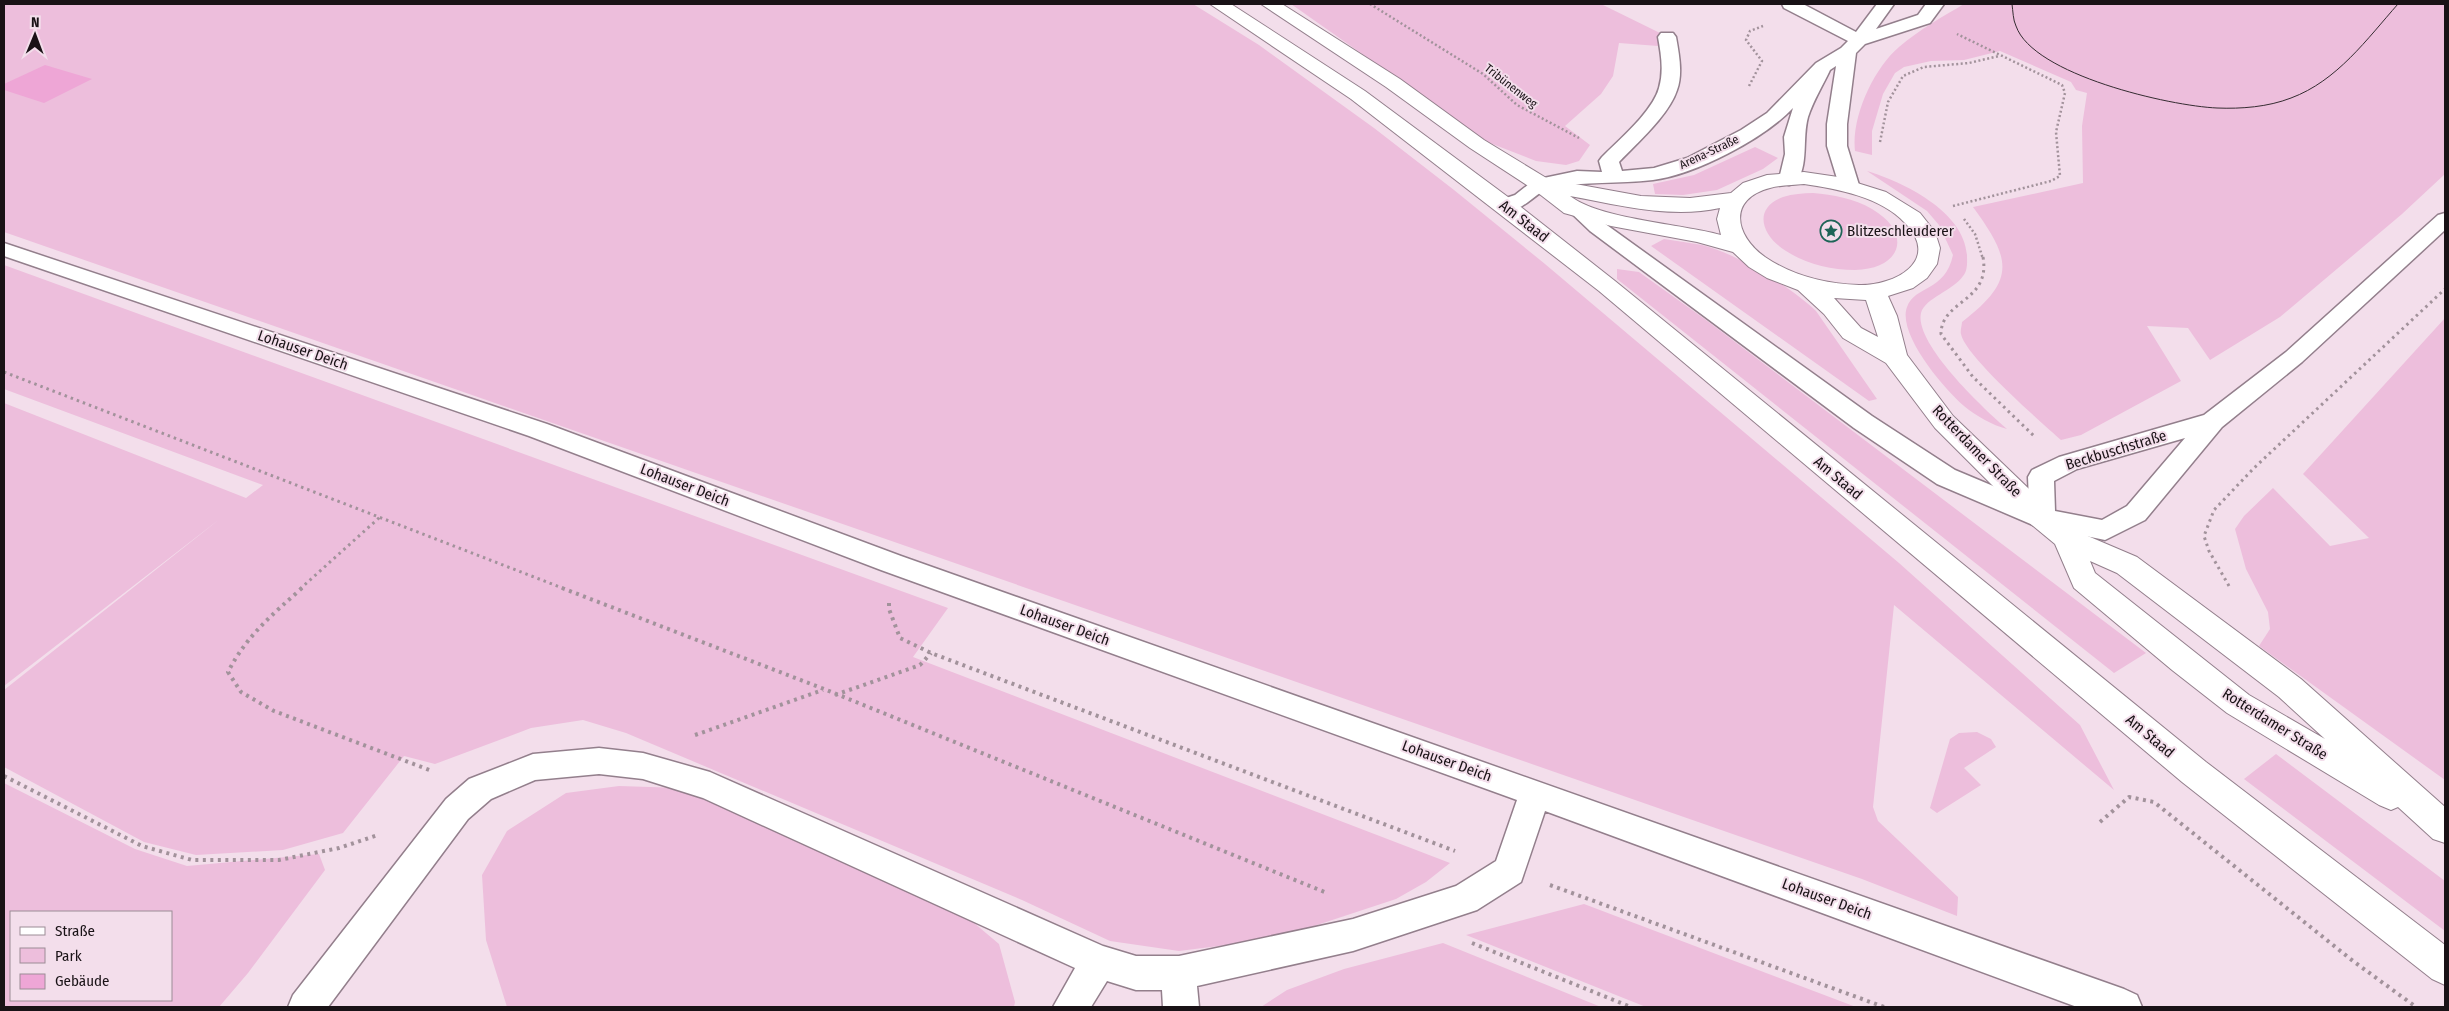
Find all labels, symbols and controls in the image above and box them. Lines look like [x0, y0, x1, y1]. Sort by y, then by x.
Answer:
north arrow [10, 10, 60, 60]
text: N [31, 14, 40, 31]
street label: Tribünenweg [1482, 61, 1540, 111]
street label: Arena-Straße [1677, 132, 1741, 172]
street label: Am Staad [1496, 196, 1552, 246]
place icon: Blitzeschleuderer [1819, 219, 1843, 243]
place label: Blitzeschleuderer [1847, 222, 1955, 240]
street label: Lohauser Deich [256, 326, 350, 374]
street label: Rotterdamer Straße [1929, 401, 2025, 501]
street label: Beckbuschstraße [2063, 426, 2169, 474]
street label: Am Staad [1810, 453, 1866, 503]
street label: Lohauser Deich [638, 460, 732, 510]
street label: Lohauser Deich [1018, 600, 1112, 650]
street label: Rotterdamer Straße [2219, 684, 2331, 764]
street label: Am Staad [2122, 711, 2178, 761]
street label: Lohauser Deich [1400, 736, 1494, 786]
street label: Lohauser Deich [1780, 874, 1874, 924]
legend [10, 911, 172, 1001]
text: Straße [55, 922, 95, 940]
text: Park [55, 947, 82, 965]
text: Gebäude [55, 972, 110, 990]

